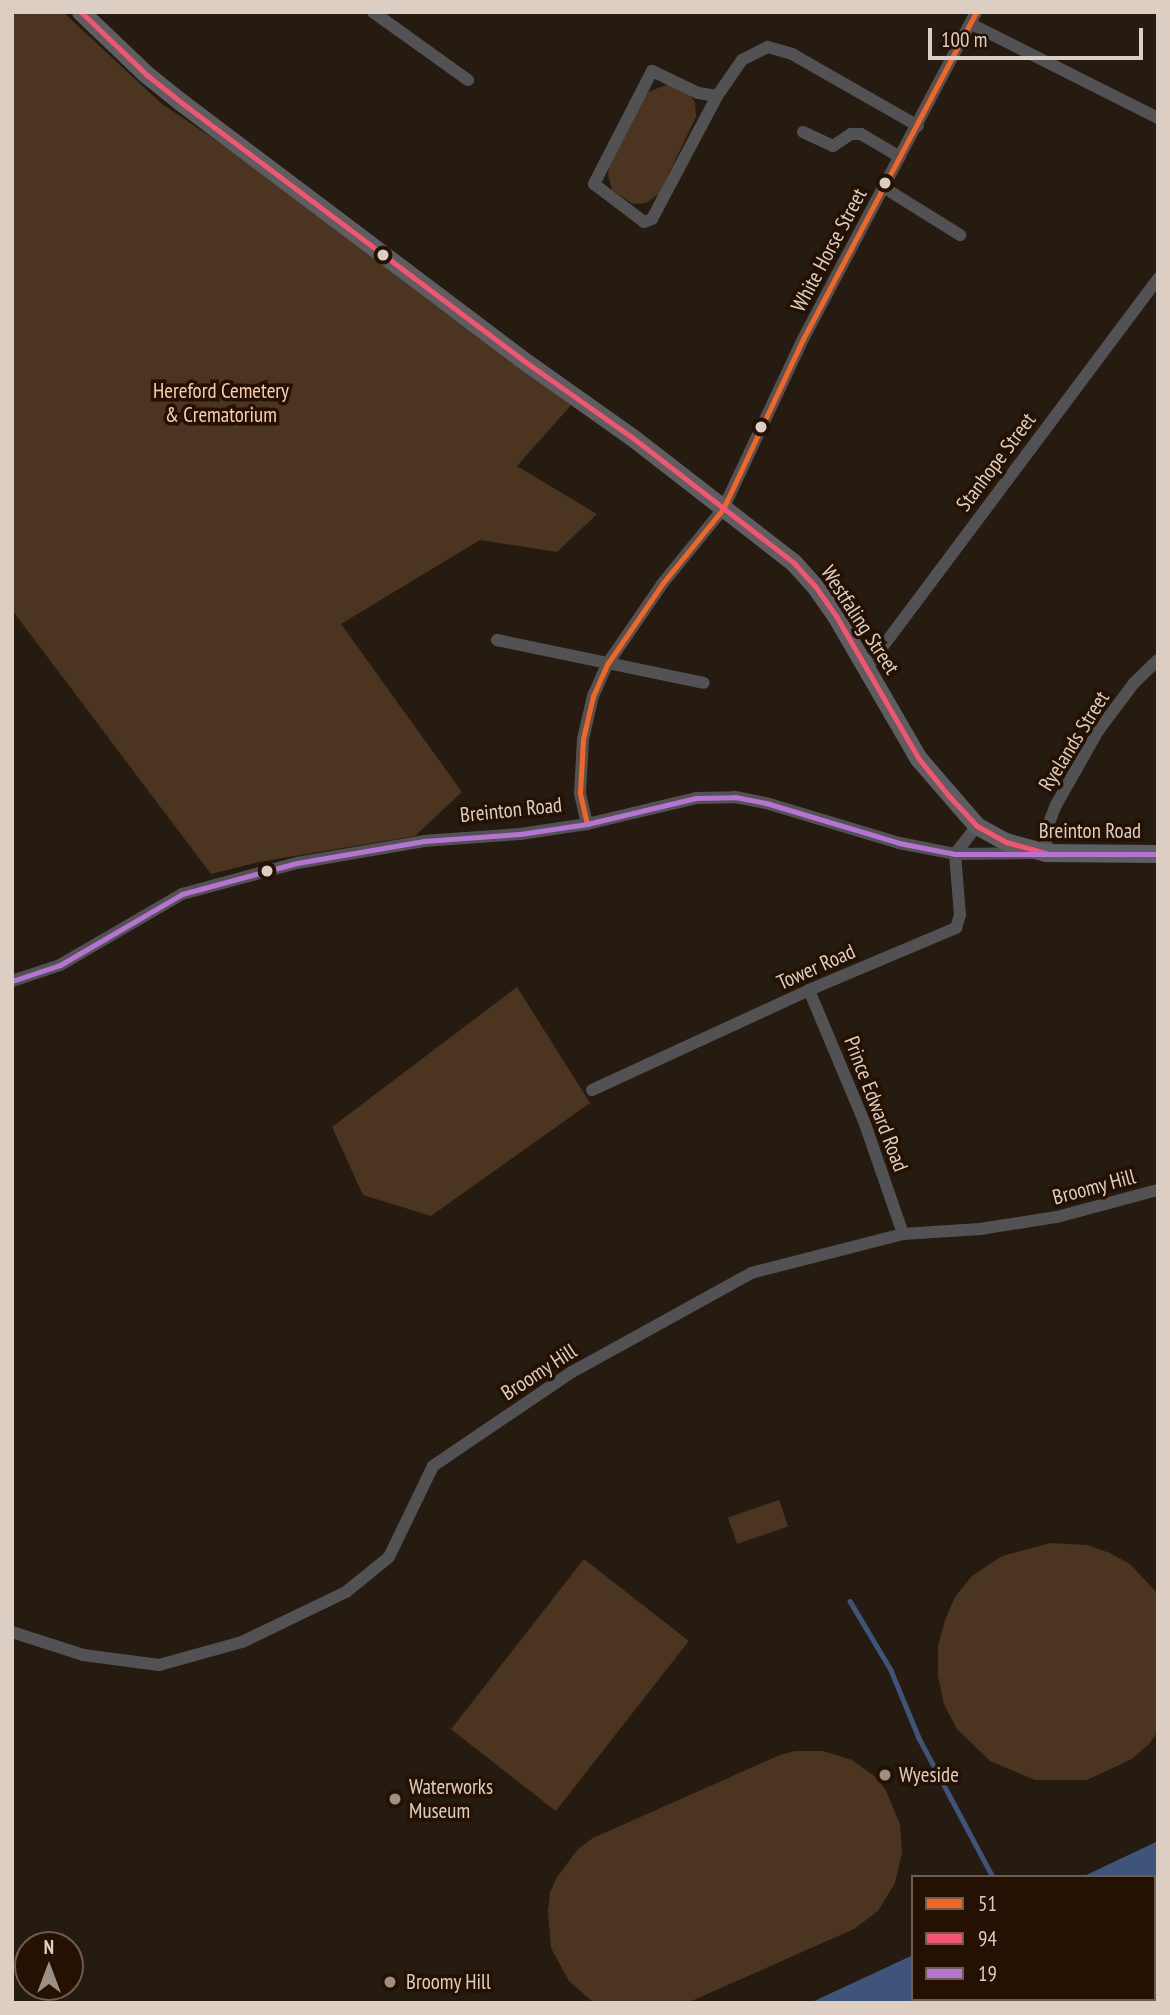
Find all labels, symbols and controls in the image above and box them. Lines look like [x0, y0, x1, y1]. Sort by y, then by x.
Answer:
scale bar [932, 14, 1147, 58]
text: 100 m [941, 26, 987, 53]
unlabelled marker [878, 176, 892, 190]
street label: White Horse Street [786, 184, 872, 316]
unlabelled marker [376, 248, 390, 262]
park label: Hereford Cemetery & Crematorium [153, 378, 289, 428]
street label: Stanhope Street [951, 408, 1041, 516]
unlabelled marker [754, 420, 768, 434]
street label: Westfaling Street [816, 561, 904, 679]
street label: Ryelands Street [1033, 687, 1115, 795]
street label: Breinton Road [459, 792, 563, 828]
street label: Breinton Road [1039, 818, 1141, 844]
unlabelled marker [260, 864, 274, 878]
street label: Tower Road [773, 939, 859, 995]
street label: Prince Edward Road [839, 1033, 913, 1175]
street label: Broomy Hill [1049, 1164, 1139, 1210]
street label: Broomy Hill [496, 1338, 582, 1406]
place label: Wyeside [899, 1762, 959, 1788]
marker: Wyeside [877, 1767, 893, 1783]
place label: Waterworks Museum [409, 1774, 493, 1824]
marker: Waterworks Museum [387, 1791, 403, 1807]
legend [911, 1875, 1156, 2001]
text: 51 [978, 1890, 997, 1917]
text: 94 [978, 1925, 997, 1952]
north arrow [14, 1931, 84, 2001]
text: N [44, 1935, 54, 1959]
text: 19 [978, 1960, 997, 1987]
place label: Broomy Hill [406, 1969, 491, 1995]
marker: Broomy Hill [380, 1972, 400, 1992]

